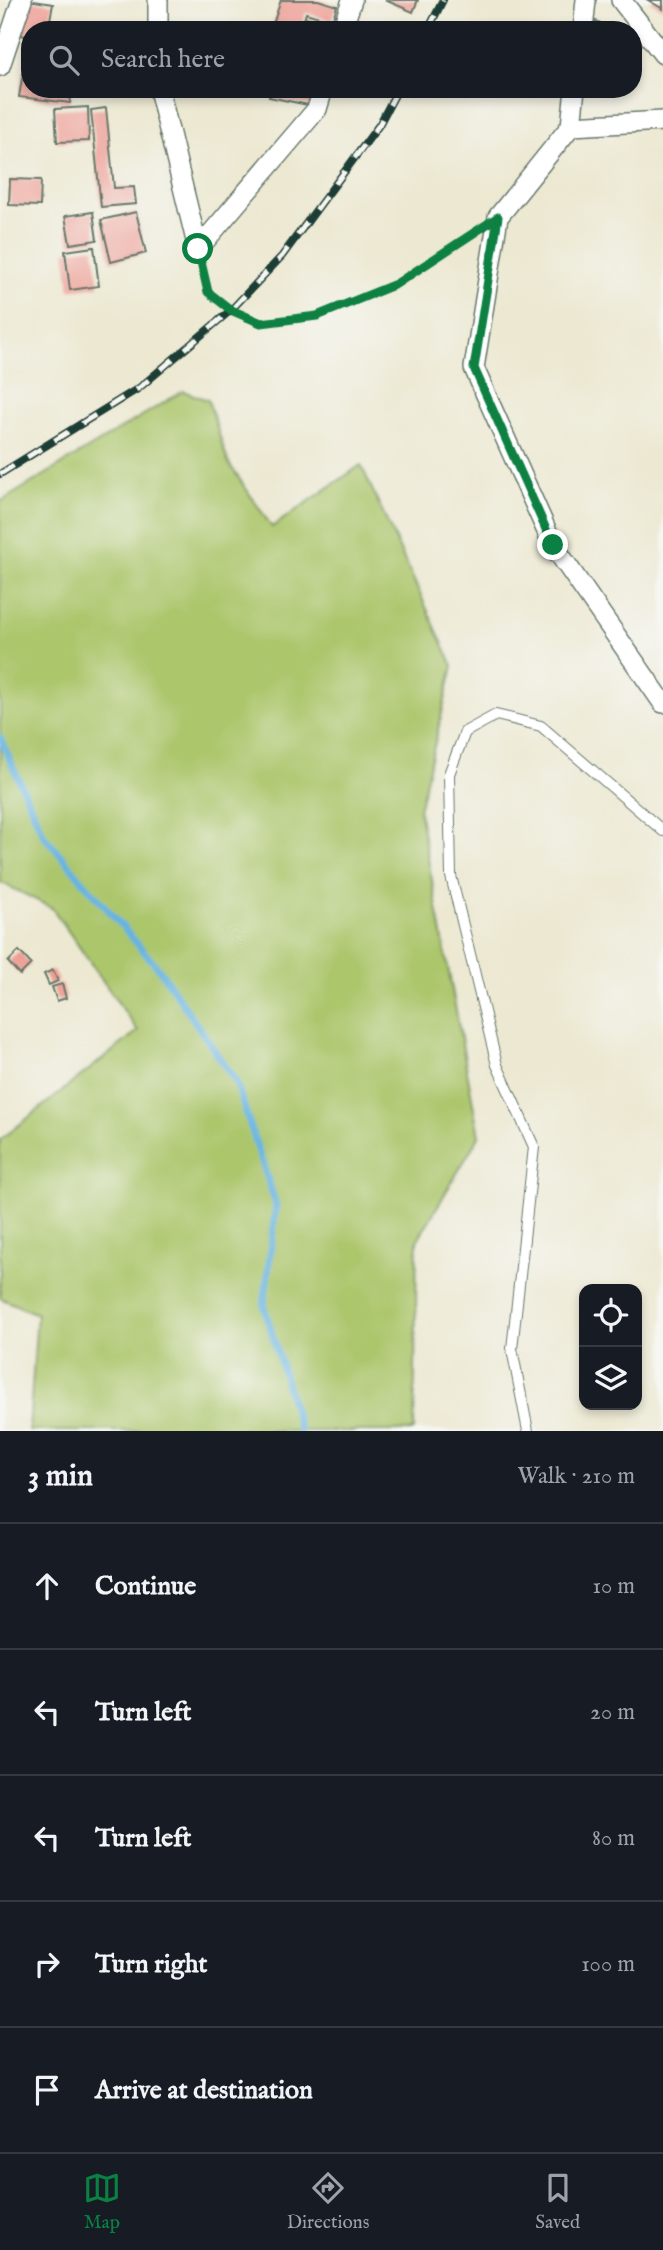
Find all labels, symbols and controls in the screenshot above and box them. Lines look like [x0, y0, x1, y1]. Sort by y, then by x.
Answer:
search box [21, 21, 642, 98]
icon: search [45, 41, 83, 79]
text: Search here [101, 43, 225, 76]
route start [182, 233, 213, 264]
route end [537, 529, 568, 560]
map controls [579, 1284, 642, 1410]
button: locate [579, 1284, 642, 1347]
button: layers [579, 1347, 642, 1410]
text: 3 min [28, 1458, 93, 1496]
text: Walk · 210 m [518, 1462, 635, 1491]
icon: ahead [28, 1567, 66, 1605]
text: Continue [95, 1570, 196, 1603]
text: 10 m [592, 1572, 635, 1601]
icon: left [28, 1693, 66, 1731]
text: Turn left [95, 1696, 192, 1729]
text: 20 m [590, 1698, 635, 1727]
icon: left [28, 1819, 66, 1857]
text: Turn left [95, 1822, 192, 1855]
text: 80 m [592, 1824, 635, 1853]
icon: right [28, 1945, 66, 1983]
text: Turn right [95, 1948, 208, 1981]
text: 100 m [581, 1950, 635, 1979]
icon: arrive [28, 2071, 66, 2109]
text: Arrive at destination [95, 2074, 313, 2107]
tab: Map [83, 2169, 121, 2235]
tab: Directions [287, 2169, 369, 2235]
tab: Saved [535, 2169, 580, 2235]

